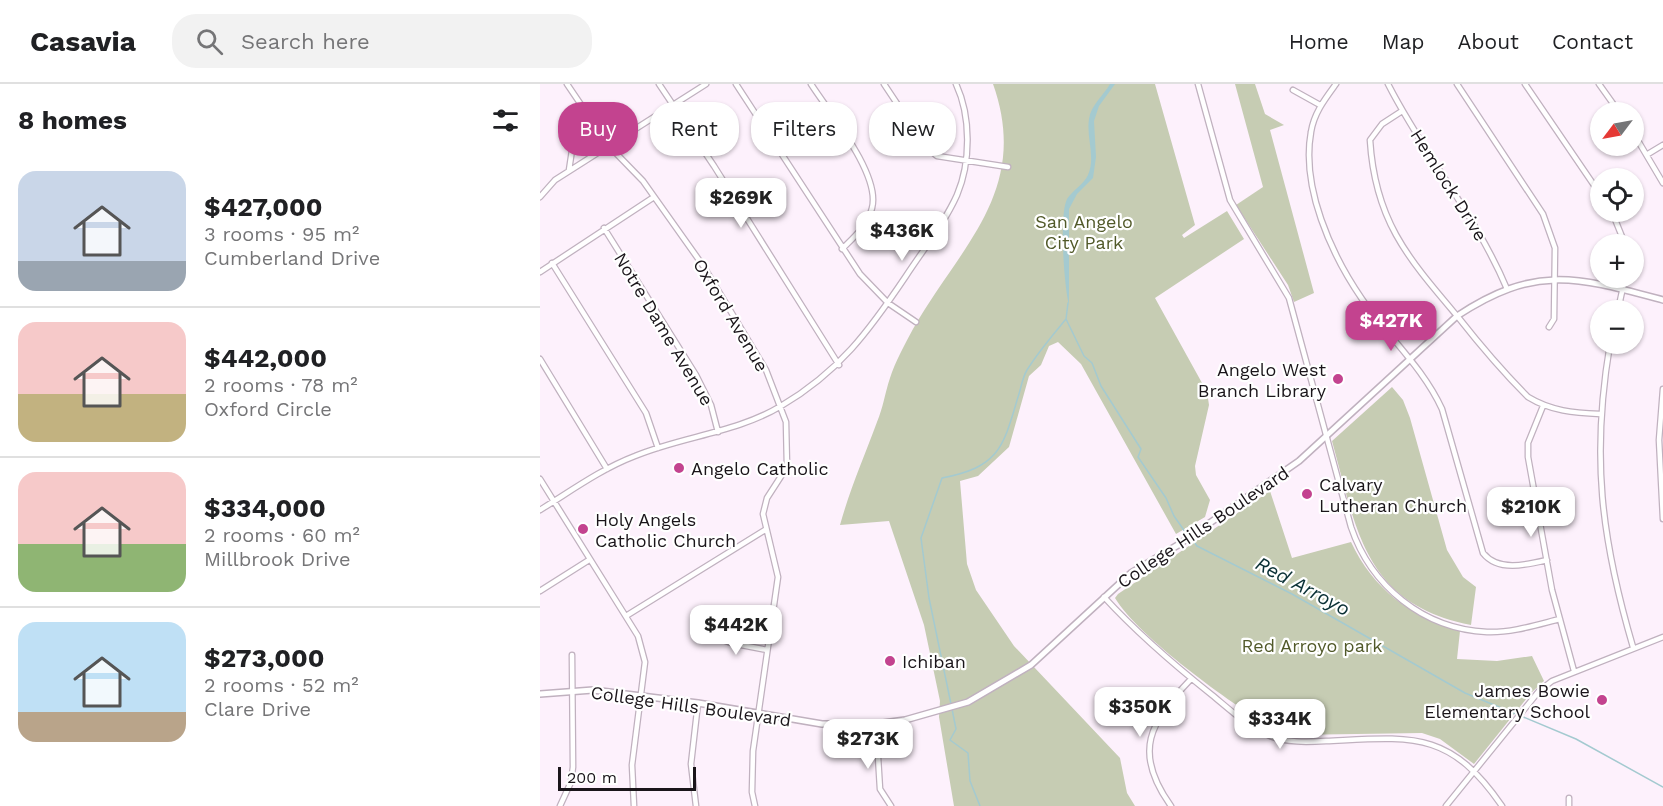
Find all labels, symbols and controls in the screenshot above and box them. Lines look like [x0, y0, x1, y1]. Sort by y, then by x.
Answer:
search box [172, 14, 592, 68]
text: Casavia [30, 25, 136, 58]
icon: search [193, 25, 226, 58]
text: Search here [241, 29, 370, 54]
text: Home [1289, 29, 1349, 54]
text: Map [1382, 29, 1425, 54]
text: About [1458, 29, 1519, 54]
text: Contact [1552, 29, 1633, 54]
chip: Buy [558, 102, 638, 156]
chip: Rent [650, 102, 739, 156]
chip: Filters [751, 102, 857, 156]
chip: New [869, 102, 956, 156]
north arrow [1590, 102, 1644, 156]
map controls [1590, 102, 1644, 354]
icon: filters [489, 104, 522, 137]
text: 8 homes [18, 105, 127, 135]
street label: Hemlock Drive [1406, 125, 1492, 245]
button: locate [1590, 168, 1644, 222]
pin: $269K [699, 178, 783, 229]
text: $269K [709, 185, 773, 209]
text: $427,000 [204, 192, 322, 222]
icon: home [66, 195, 138, 267]
pin: $436K [860, 211, 944, 262]
park label: San Angelo City Park [1035, 211, 1133, 253]
text: $436K [870, 218, 934, 242]
text: 3 rooms · 95 m² [204, 222, 359, 246]
button: + [1590, 234, 1644, 288]
text: Cumberland Drive [204, 246, 380, 270]
street label: Notre Dame Avenue [610, 249, 718, 409]
street label: Oxford Avenue [689, 255, 773, 375]
button: − [1590, 300, 1644, 354]
pin: $427K [1349, 301, 1433, 352]
text: $427K [1359, 308, 1423, 332]
text: $442,000 [204, 343, 327, 373]
icon: home [66, 346, 138, 418]
place label: Angelo West Branch Library [1198, 359, 1327, 401]
marker: Angelo West Branch Library [1331, 372, 1345, 386]
text: 2 rooms · 78 m² [204, 373, 358, 397]
text: Oxford Circle [204, 397, 332, 421]
place label: Angelo Catholic [691, 458, 828, 479]
marker: Angelo Catholic [672, 461, 686, 475]
street label: College Hills Boulevard [1113, 462, 1293, 592]
place label: Calvary Lutheran Church [1319, 474, 1467, 516]
marker: Calvary Lutheran Church [1300, 487, 1314, 501]
pin: $210K [1489, 487, 1573, 538]
text: $334,000 [204, 493, 326, 523]
text: $210K [1501, 494, 1561, 518]
icon: home [66, 496, 138, 568]
place label: Holy Angels Catholic Church [595, 509, 736, 551]
marker: Holy Angels Catholic Church [576, 522, 590, 536]
text: 2 rooms · 60 m² [204, 523, 360, 547]
text: Millbrook Drive [204, 547, 350, 571]
water label: Red Arroyo [1252, 551, 1354, 621]
pin: $442K [694, 605, 778, 656]
text: $442K [704, 612, 768, 636]
park label: Red Arroyo park [1242, 635, 1382, 656]
text: $273,000 [204, 643, 324, 673]
icon: home [66, 646, 138, 718]
place label: Ichiban [902, 651, 966, 672]
marker: Ichiban [883, 654, 897, 668]
text: 2 rooms · 52 m² [204, 673, 359, 697]
place label: James Bowie Elementary School [1424, 680, 1590, 722]
street label: College Hills Boulevard [589, 682, 793, 730]
pin: $350K [1098, 687, 1182, 738]
marker: James Bowie Elementary School [1595, 693, 1609, 707]
text: $350K [1108, 694, 1172, 718]
text: Clare Drive [204, 697, 311, 721]
pin: $334K [1238, 699, 1322, 750]
text: $334K [1248, 706, 1312, 730]
pin: $273K [826, 719, 910, 770]
text: $273K [837, 726, 899, 750]
scale bar [558, 764, 696, 792]
text: 200 m [567, 768, 617, 787]

